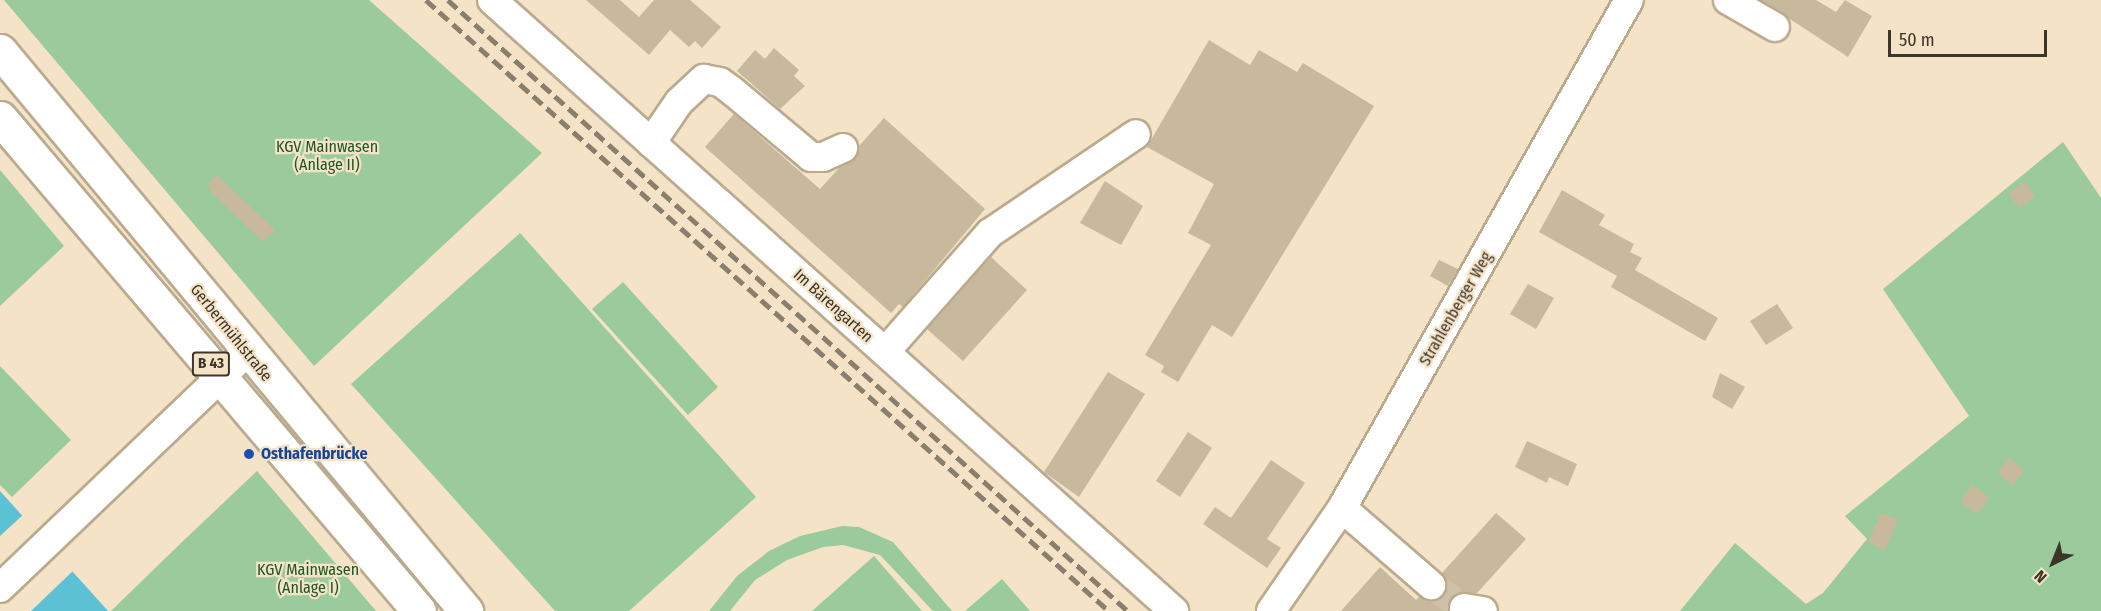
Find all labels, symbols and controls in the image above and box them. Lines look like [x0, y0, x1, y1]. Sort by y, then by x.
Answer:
scale bar [1891, 18, 2050, 56]
text: 50 m [1899, 29, 1935, 51]
park label: KGV Mainwasen (Anlage II) [276, 137, 378, 175]
street label: Strahlenberger Weg [1416, 249, 1496, 369]
street label: Im Bärengarten [789, 265, 877, 347]
street label: Gerbermühlstraße [186, 281, 276, 385]
road number: B 43 [192, 352, 230, 376]
place label: Osthafenbrücke [261, 444, 368, 464]
marker: Osthafenbrücke [242, 447, 256, 461]
north arrow [2023, 533, 2083, 593]
park label: KGV Mainwasen (Anlage I) [257, 560, 359, 598]
text: N [2030, 566, 2050, 587]

